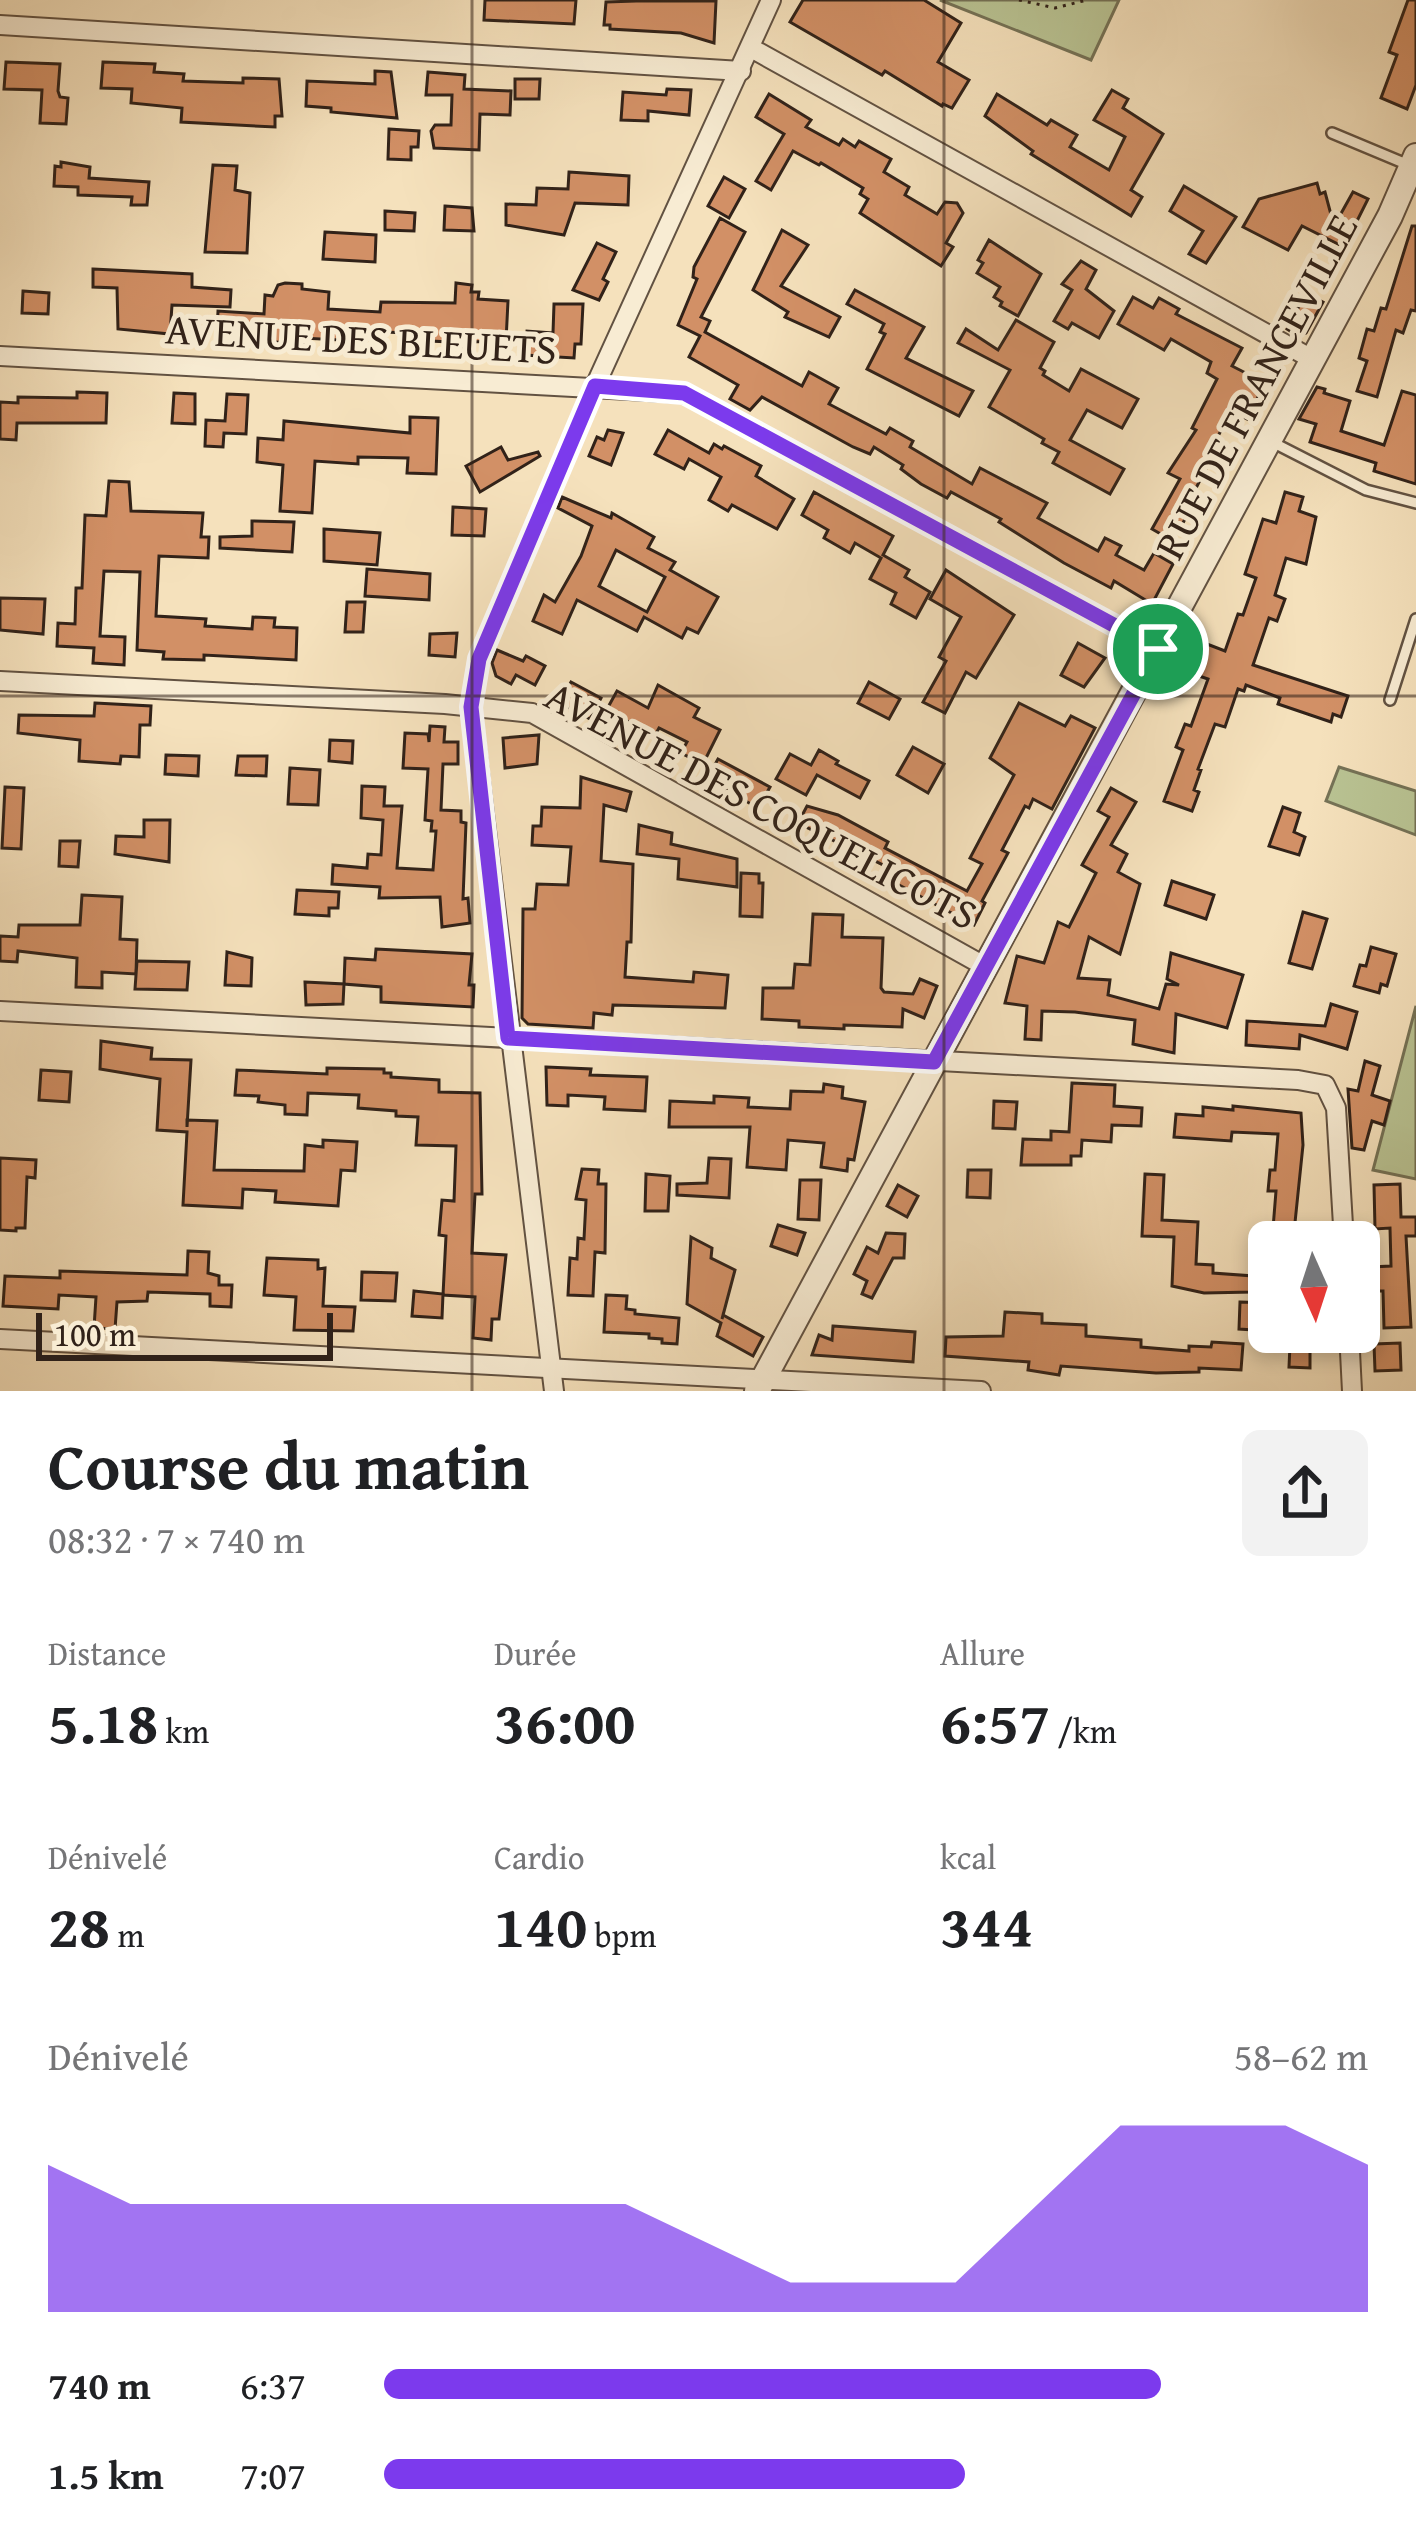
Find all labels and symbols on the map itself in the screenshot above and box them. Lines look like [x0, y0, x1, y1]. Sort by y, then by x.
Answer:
street label: RUE DE FRANCEVILLE [1138, 203, 1372, 569]
street label: AVENUE DES BLEUETS [164, 297, 558, 379]
pin [1107, 598, 1209, 700]
street label: AVENUE DES COQUELICOTS [535, 664, 989, 944]
north arrow [1248, 1221, 1380, 1353]
scale bar [36, 1307, 333, 1360]

